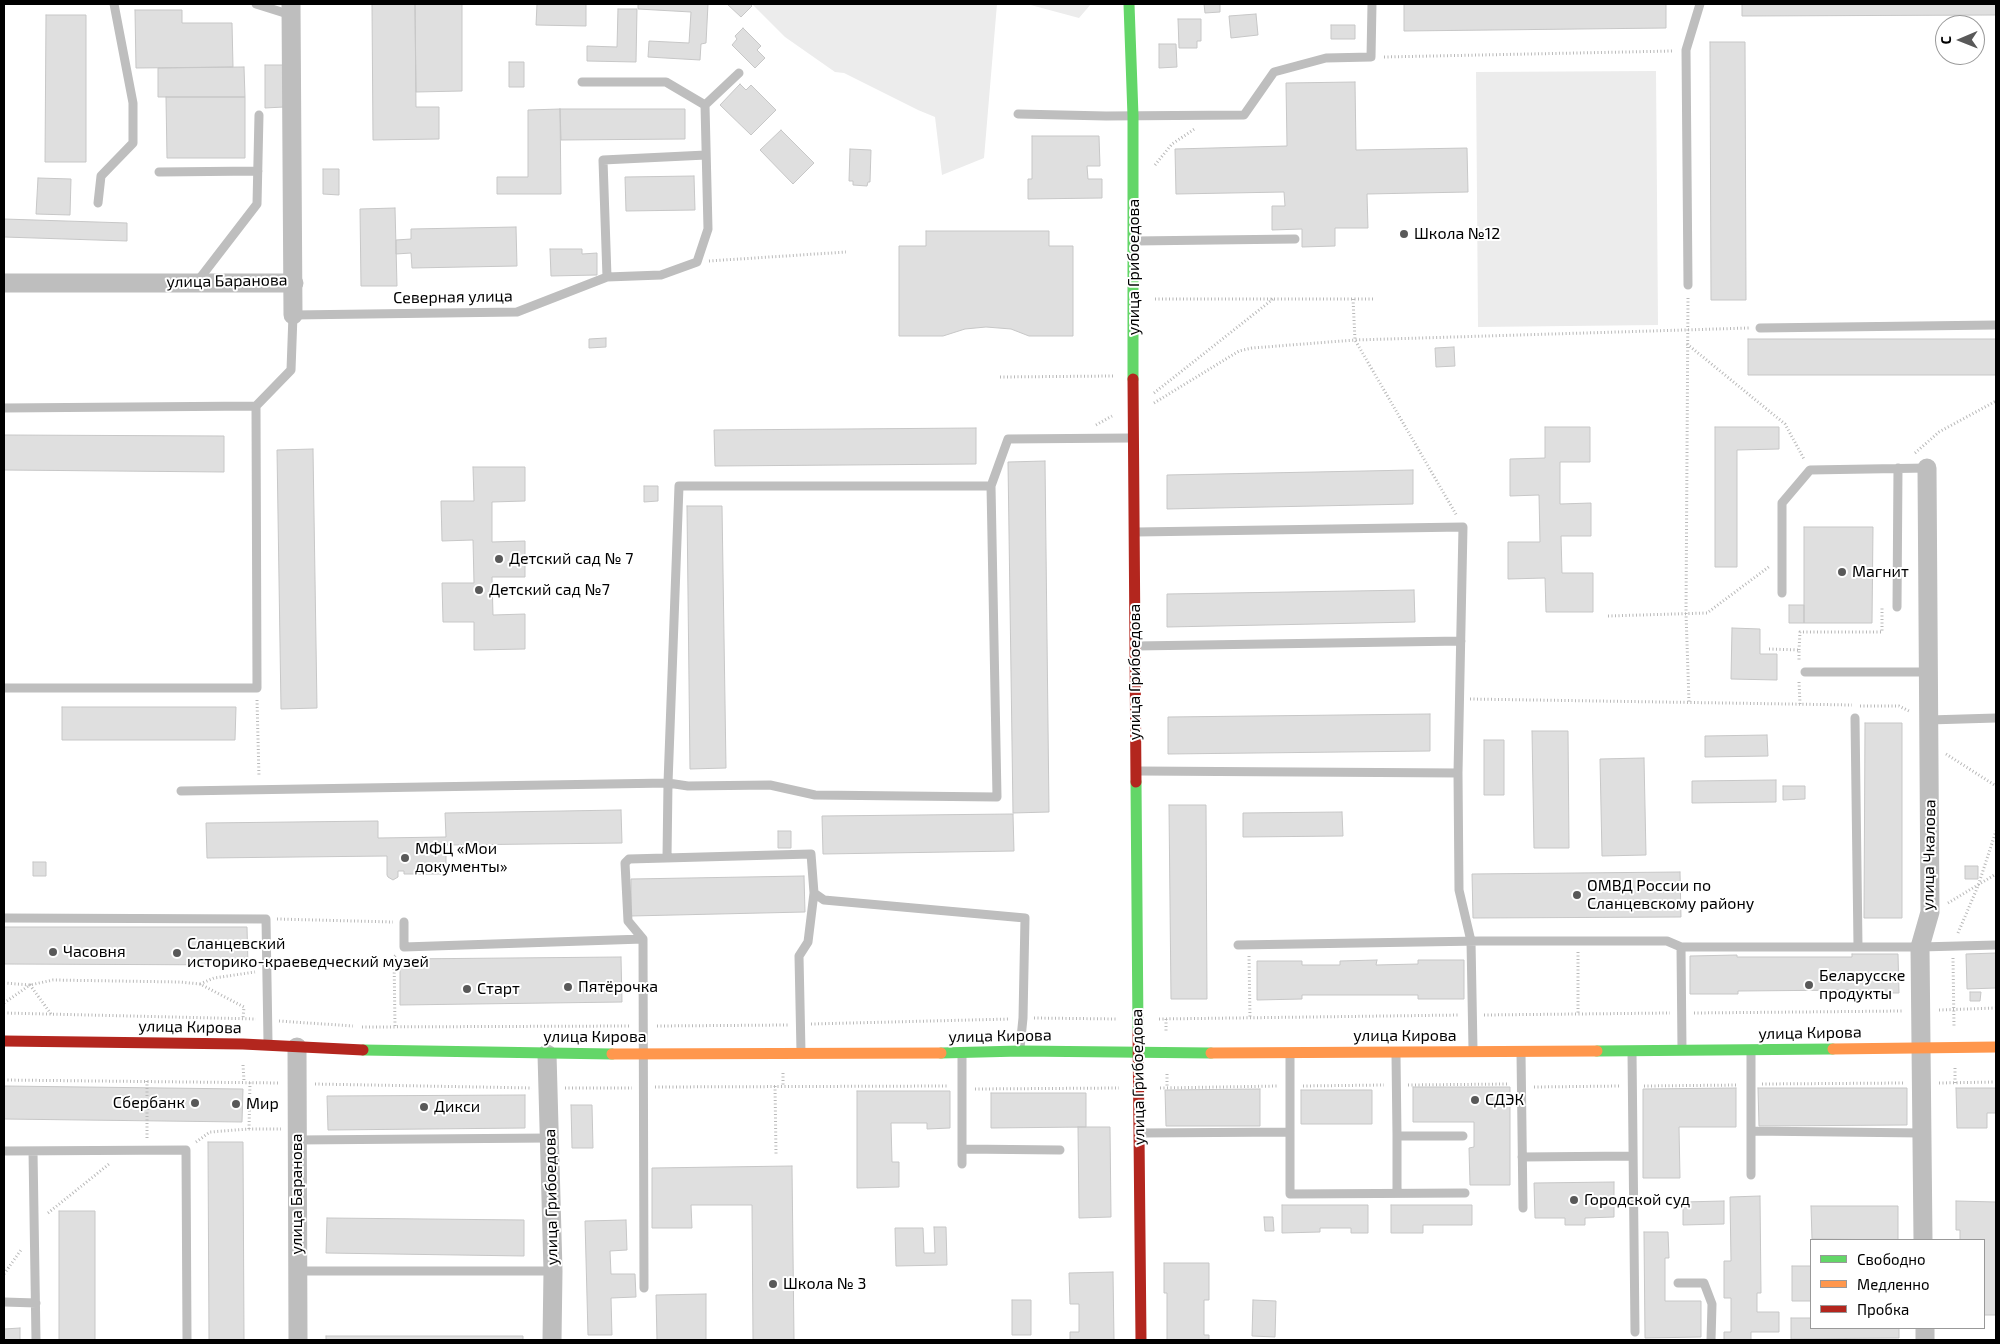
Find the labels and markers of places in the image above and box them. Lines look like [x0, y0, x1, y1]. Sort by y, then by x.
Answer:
place label: Школа №12 [1414, 224, 1500, 244]
marker: Школа №12 [1398, 228, 1410, 240]
place label: Детский сад № 7 [509, 549, 633, 569]
marker: Детский сад № 7 [493, 553, 505, 565]
place label: Магнит [1852, 562, 1909, 582]
marker: Магнит [1836, 566, 1848, 578]
place label: Детский сад №7 [489, 580, 610, 600]
marker: Детский сад №7 [473, 584, 485, 596]
place label: МФЦ «Мои документы» [415, 839, 508, 877]
marker: МФЦ «Мои документы» [399, 852, 411, 864]
place label: ОМВД России по Сланцевскому району [1587, 876, 1754, 914]
marker: ОМВД России по Сланцевскому району [1571, 889, 1583, 901]
place label: Сланцевский историко-краеведческий музей [187, 934, 429, 972]
place label: Часовня [63, 942, 126, 962]
marker: Часовня [47, 946, 59, 958]
marker: Сланцевский историко-краеведческий музей [171, 947, 183, 959]
place label: Беларусске продукты [1819, 966, 1905, 1004]
place label: Пятёрочка [578, 977, 658, 997]
place label: Старт [477, 979, 520, 999]
marker: Беларусске продукты [1803, 979, 1815, 991]
marker: Пятёрочка [562, 981, 574, 993]
marker: Старт [461, 983, 473, 995]
place label: СДЭК [1485, 1090, 1524, 1110]
place label: Сбербанк [113, 1093, 185, 1113]
place label: Мир [246, 1094, 279, 1114]
marker: СДЭК [1469, 1094, 1481, 1106]
marker: Сбербанк [189, 1097, 201, 1109]
place label: Дикси [434, 1097, 480, 1117]
marker: Мир [230, 1098, 242, 1110]
marker: Дикси [418, 1101, 430, 1113]
place label: Городской суд [1584, 1190, 1690, 1210]
marker: Городской суд [1568, 1194, 1580, 1206]
place label: Школа № 3 [783, 1274, 866, 1294]
marker: Школа № 3 [767, 1278, 779, 1290]

